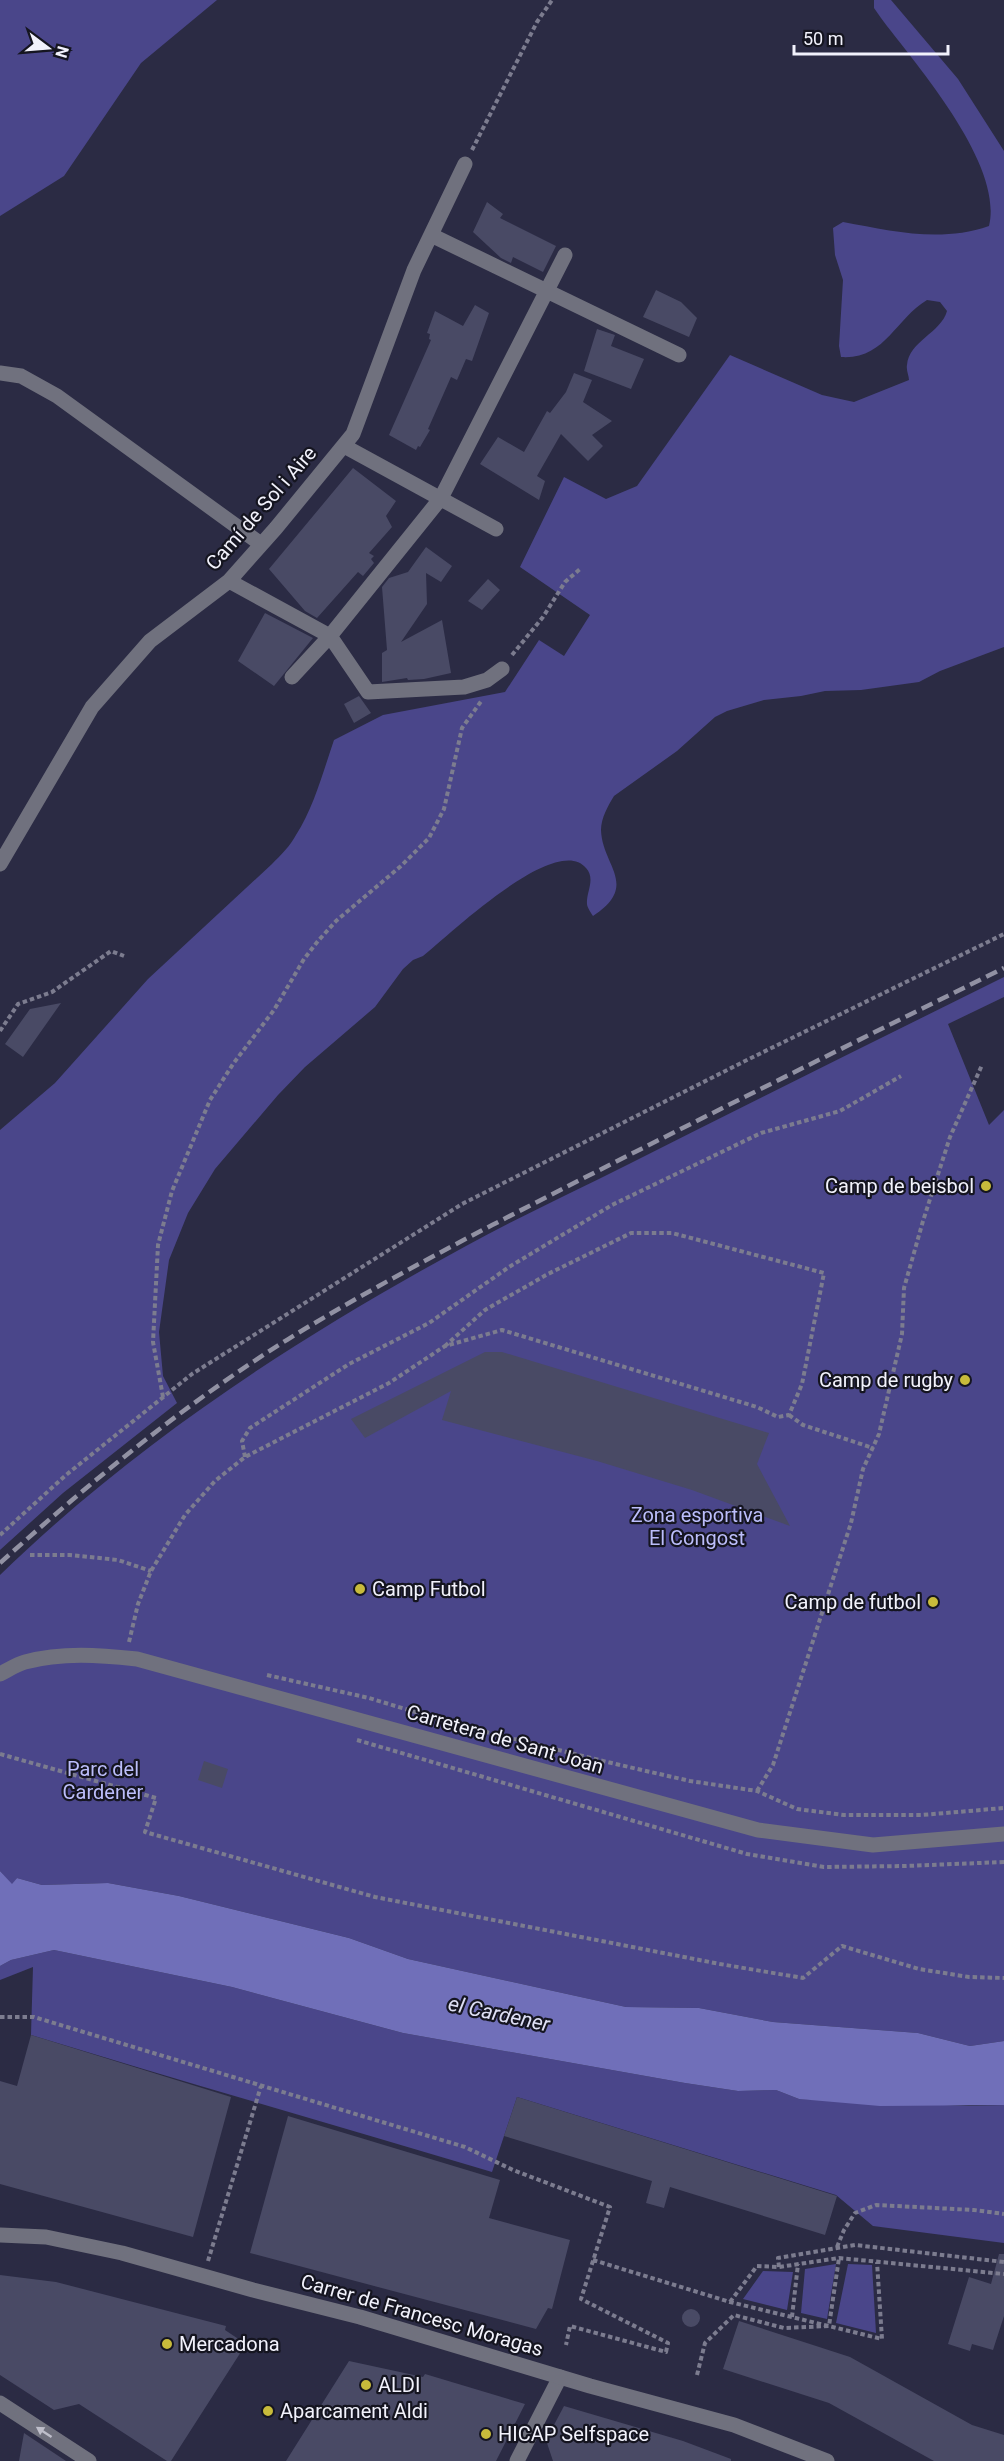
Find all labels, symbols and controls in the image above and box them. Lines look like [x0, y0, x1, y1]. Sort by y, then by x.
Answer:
north arrow [18, 18, 78, 78]
scale bar [794, 18, 948, 56]
text: 50 m [803, 28, 843, 49]
text: N [51, 44, 73, 60]
street label: Camí de Sol i Aire [201, 441, 321, 575]
place label: Camp de beisbol [825, 1174, 974, 1198]
marker: Camp de beisbol [979, 1179, 993, 1193]
place label: Camp de rugby [819, 1368, 954, 1392]
marker: Camp de rugby [958, 1373, 972, 1387]
park label: Zona esportiva El Congost [631, 1503, 763, 1550]
place label: Camp Futbol [372, 1577, 486, 1601]
marker: Camp Futbol [353, 1582, 367, 1596]
place label: Camp de futbol [785, 1590, 921, 1614]
marker: Camp de futbol [926, 1595, 940, 1609]
street label: Carretera de Sant Joan [404, 1699, 606, 1779]
park label: Parc del Cardener [63, 1757, 144, 1804]
water label: el Cardener [446, 1992, 553, 2037]
street label: Carrer de Francesc Moragas [298, 2269, 546, 2361]
place label: Mercadona [179, 2332, 280, 2356]
marker: Mercadona [160, 2337, 174, 2351]
place label: ALDI [378, 2373, 420, 2397]
marker: ALDI [359, 2378, 373, 2392]
place label: Aparcament Aldi [280, 2399, 428, 2423]
marker: Aparcament Aldi [261, 2404, 275, 2418]
place label: HICAP Selfspace [498, 2422, 649, 2446]
one-way arrow [37, 2426, 53, 2438]
marker: HICAP Selfspace [479, 2427, 493, 2441]

